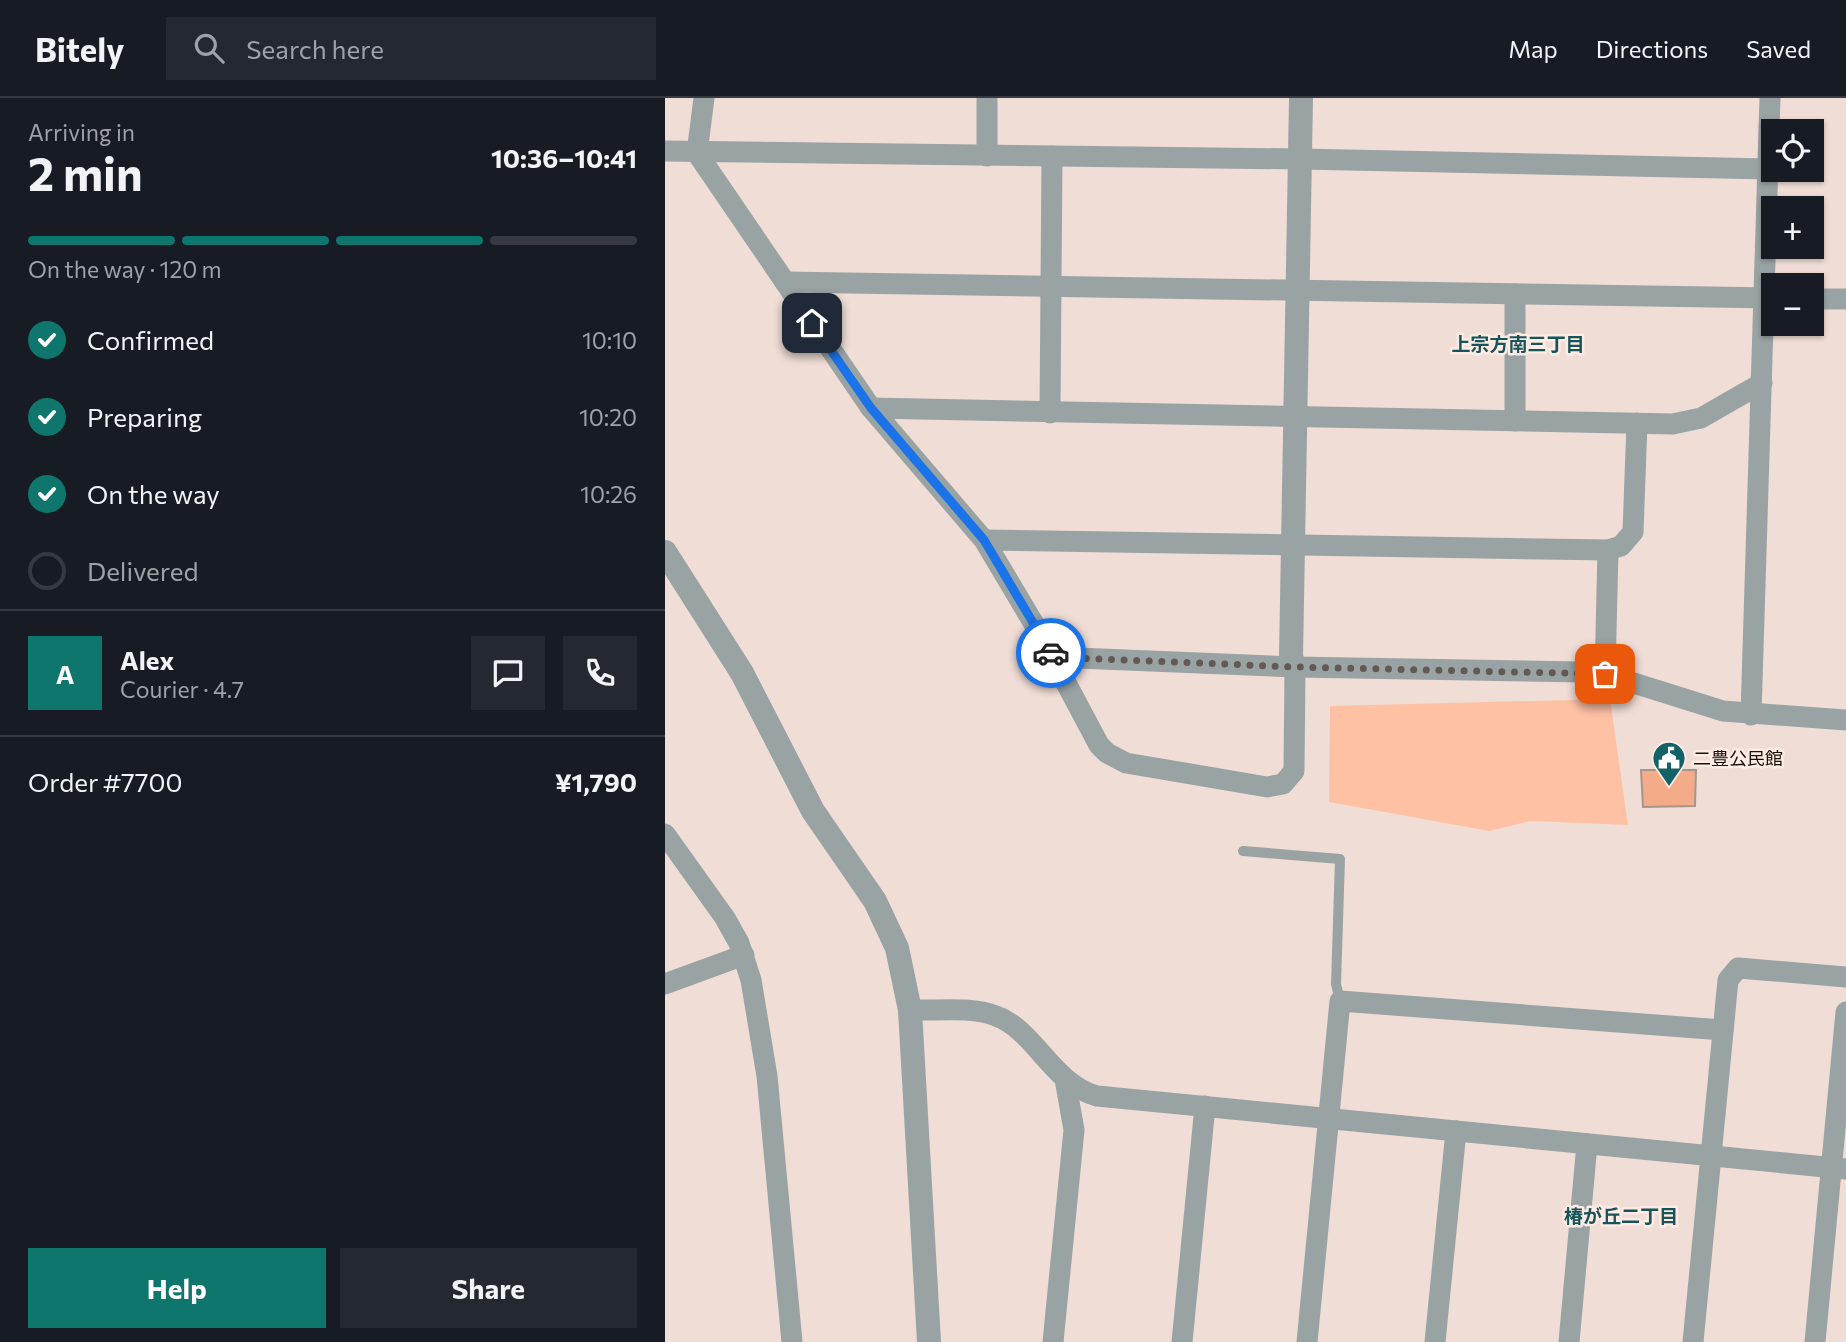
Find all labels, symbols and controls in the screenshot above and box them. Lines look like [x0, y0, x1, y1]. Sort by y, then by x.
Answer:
search box [166, 17, 656, 80]
text: Bitely [35, 28, 124, 69]
icon: search [190, 29, 228, 67]
text: Search here [246, 33, 384, 64]
text: Map [1508, 34, 1558, 63]
text: Directions [1596, 34, 1708, 63]
text: Saved [1746, 34, 1811, 63]
text: Arriving in [28, 118, 135, 146]
map controls [1761, 119, 1824, 336]
button: locate [1761, 119, 1824, 182]
text: 10:36–10:41 [491, 142, 637, 173]
text: 2 min [28, 144, 143, 200]
button: + [1761, 196, 1824, 259]
text: On the way · 120 m [28, 255, 222, 283]
button: − [1761, 273, 1824, 336]
pin [782, 293, 842, 353]
icon: home [793, 304, 831, 342]
icon: check [28, 321, 66, 359]
text: Confirmed [87, 324, 214, 355]
text: 10:10 [582, 326, 637, 354]
district label: 上宗方南三丁目 [1451, 332, 1585, 355]
icon: check [28, 398, 66, 436]
text: Preparing [87, 401, 202, 432]
text: 10:20 [579, 403, 637, 431]
icon: check [28, 475, 66, 513]
text: On the way [87, 478, 220, 509]
text: 10:26 [580, 480, 637, 508]
text: Delivered [87, 555, 198, 586]
courier [1016, 618, 1086, 688]
icon: car [1032, 634, 1070, 672]
button: chat [471, 636, 545, 710]
button: phone [563, 636, 637, 710]
text: Alex [120, 644, 174, 675]
pin [1575, 644, 1635, 704]
icon: bag [1586, 655, 1624, 693]
text: A [56, 658, 74, 689]
text: Courier · 4.7 [120, 675, 244, 703]
public building icon: 二豊公民館 [1650, 739, 1688, 788]
place label: 二豊公民館 [1693, 747, 1783, 769]
text: Order #7700 [28, 766, 182, 797]
text: ¥1,790 [555, 766, 637, 797]
district label: 椿が丘二丁目 [1564, 1204, 1678, 1227]
button: Help [28, 1248, 326, 1328]
button: Share [340, 1248, 637, 1328]

